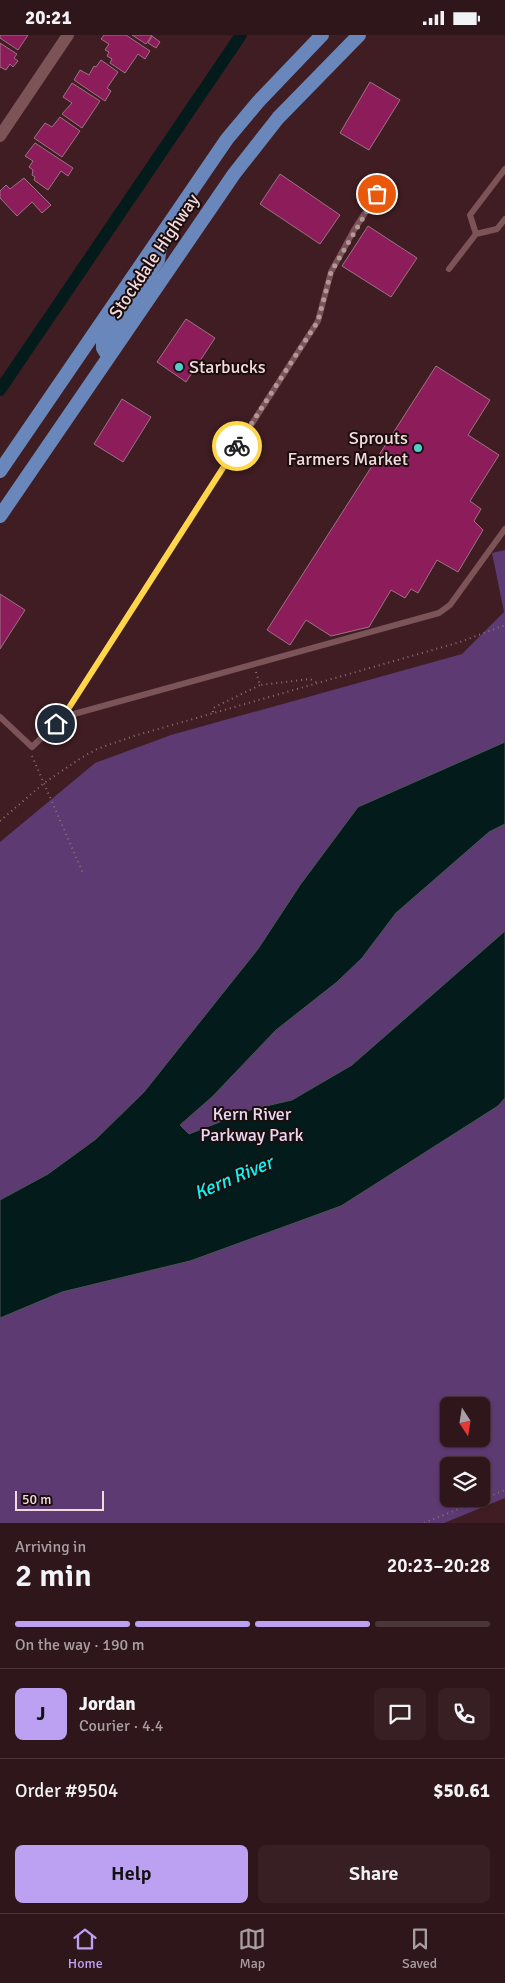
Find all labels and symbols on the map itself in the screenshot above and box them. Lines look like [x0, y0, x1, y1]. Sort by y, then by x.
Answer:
pin [356, 173, 398, 215]
street label: Stockdale Highway [104, 189, 204, 323]
place label: Starbucks [189, 356, 266, 378]
marker: Starbucks [173, 361, 185, 373]
courier [212, 421, 262, 471]
place label: Sprouts Farmers Market [287, 427, 408, 470]
marker: Sprouts Farmers Market [412, 442, 424, 454]
pin [35, 703, 77, 745]
park label: Kern River Parkway Park [200, 1103, 304, 1146]
water label: Kern River [190, 1149, 279, 1205]
north arrow [440, 1397, 490, 1447]
scale bar [15, 1488, 104, 1511]

